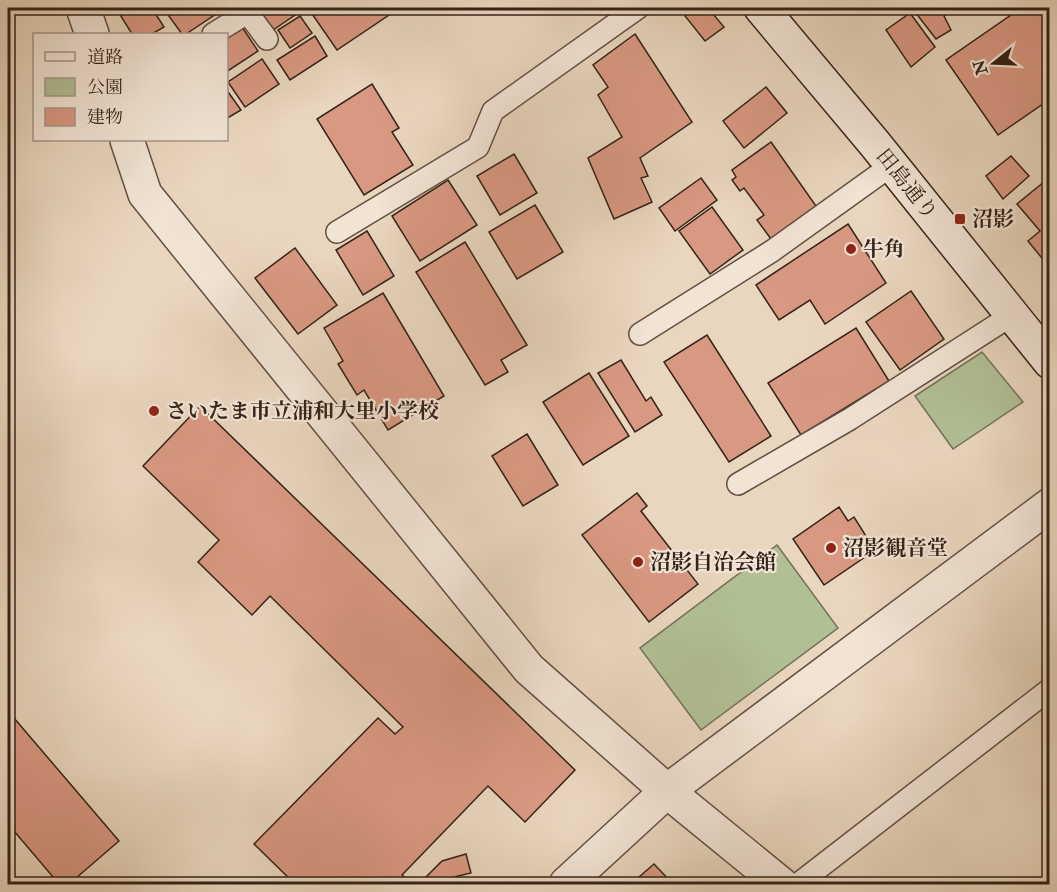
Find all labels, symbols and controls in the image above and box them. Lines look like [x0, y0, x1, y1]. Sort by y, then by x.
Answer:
legend [33, 33, 228, 141]
north arrow [964, 33, 1024, 93]
text: 道路 [87, 46, 123, 69]
text: N [969, 57, 993, 78]
text: 公園 [87, 76, 123, 99]
text: 建物 [87, 106, 123, 129]
street label: 田島通り [870, 143, 944, 225]
place label: 沼影 [972, 206, 1014, 233]
marker: 沼影 [953, 212, 967, 226]
place label: 牛角 [863, 236, 905, 263]
marker: 牛角 [844, 242, 858, 256]
place label: さいたま市立浦和大里小学校 [166, 398, 439, 425]
marker: さいたま市立浦和大里小学校 [147, 404, 161, 418]
place label: 沼影観音堂 [843, 535, 948, 562]
marker: 沼影観音堂 [824, 541, 838, 555]
place label: 沼影自治会館 [650, 549, 776, 576]
marker: 沼影自治会館 [631, 555, 645, 569]

